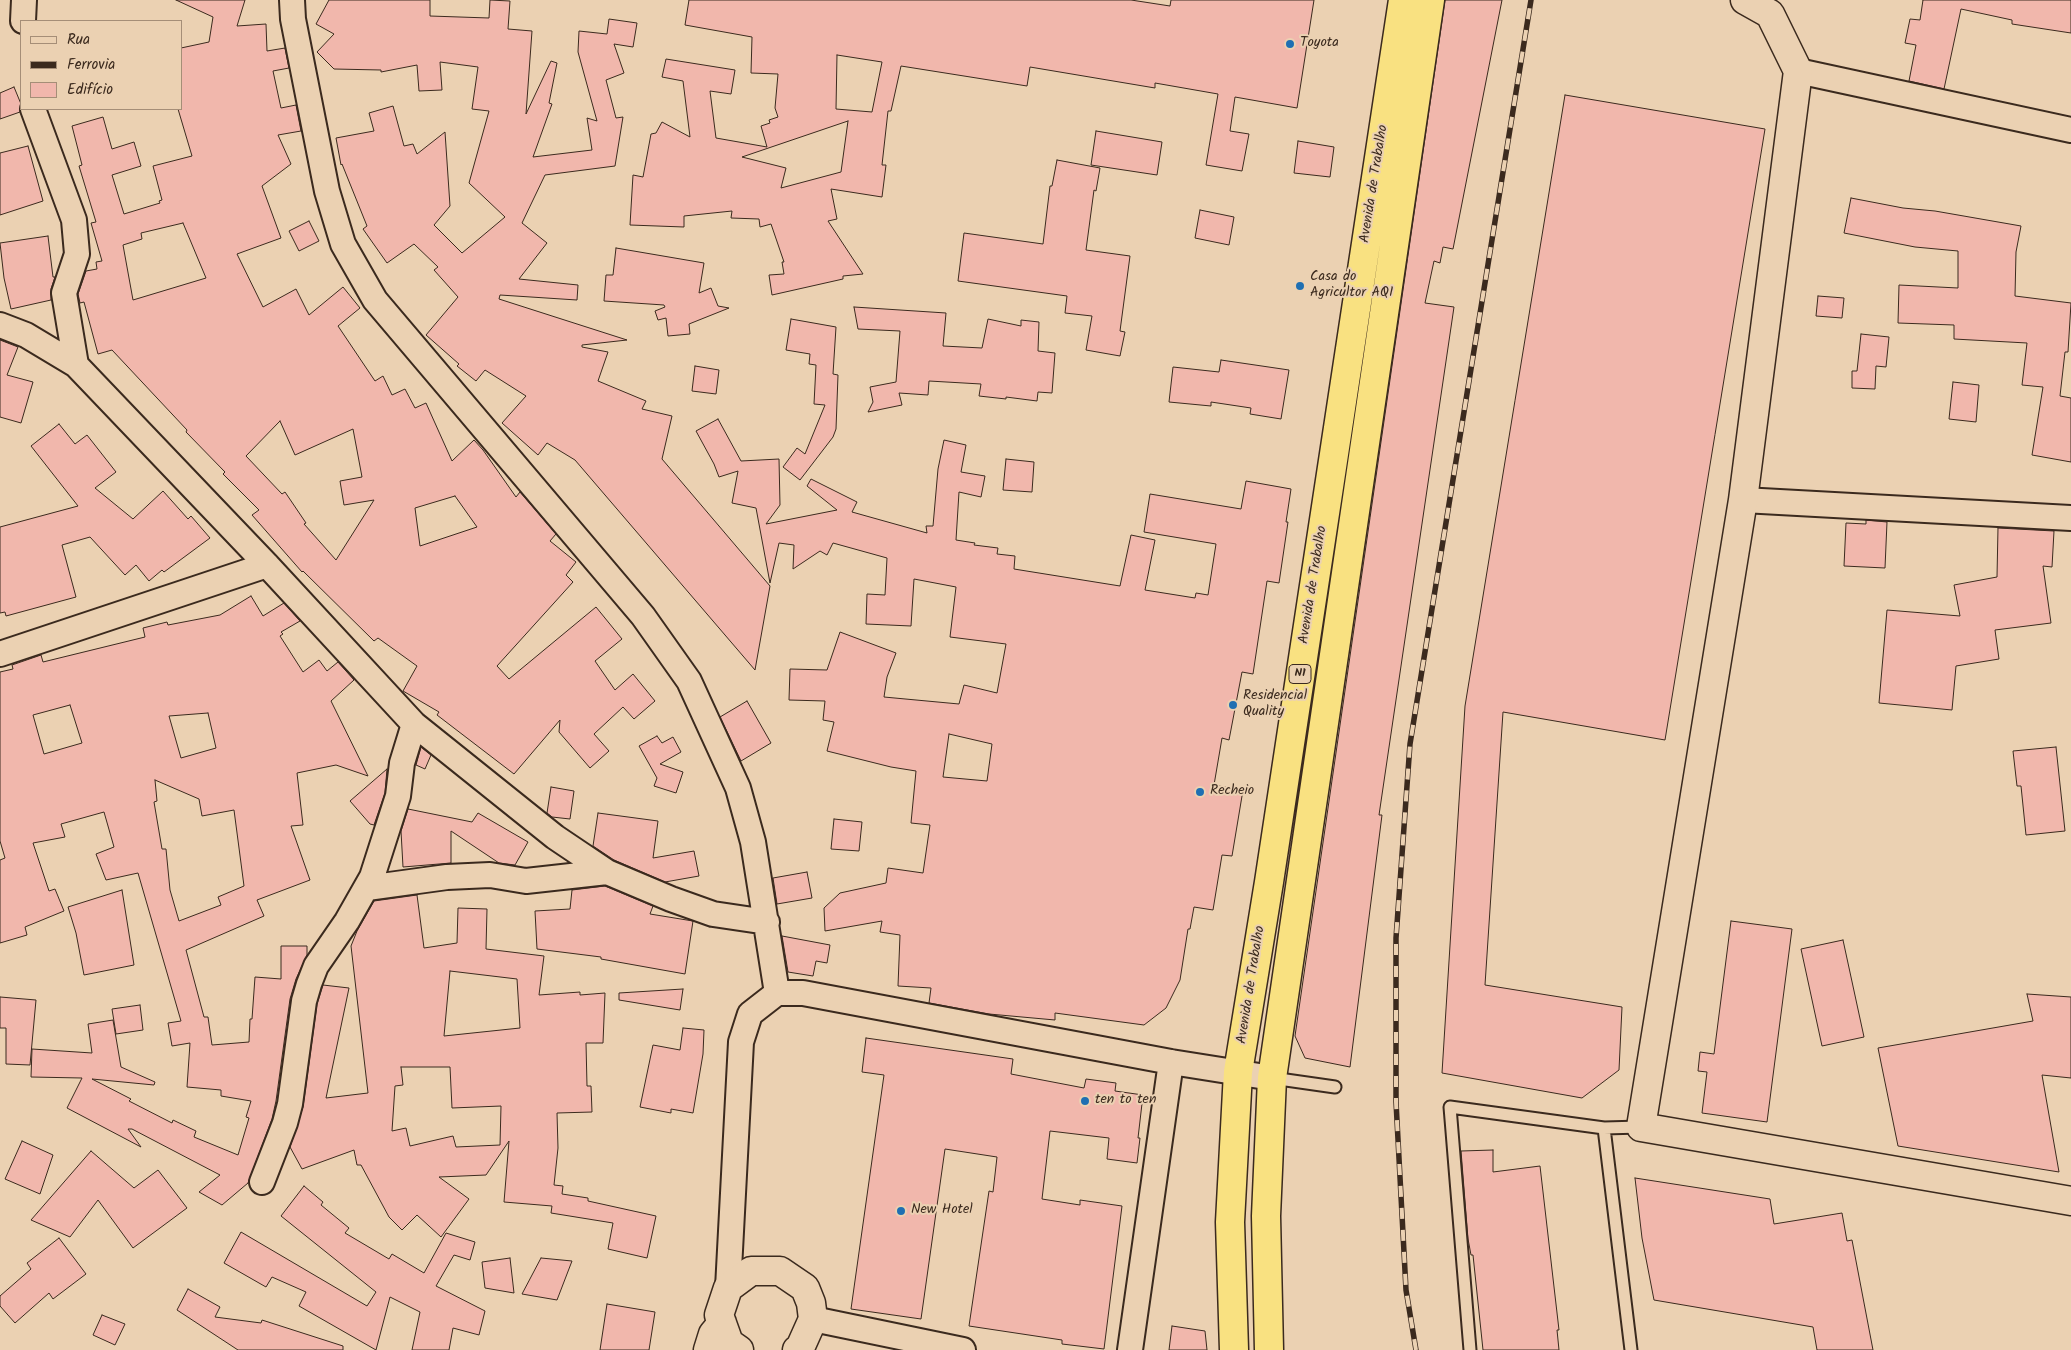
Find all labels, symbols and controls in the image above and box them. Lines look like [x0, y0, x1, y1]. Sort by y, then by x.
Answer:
legend [20, 20, 182, 110]
text: Rua [67, 28, 90, 52]
place label: Toyota [1300, 36, 1339, 52]
marker: Toyota [1284, 38, 1296, 50]
text: Ferrovia [67, 53, 115, 77]
text: Edifício [67, 78, 113, 102]
street label: Avenida de Trabalho [1357, 124, 1393, 244]
place label: Casa do Agricultor AQI [1310, 270, 1393, 302]
marker: Casa do Agricultor AQI [1294, 280, 1306, 292]
street label: Avenida de Trabalho [1296, 525, 1332, 645]
road number: N1 [1289, 664, 1311, 684]
place label: Residencial Quality [1243, 689, 1307, 722]
marker: Residencial Quality [1227, 699, 1239, 711]
place label: Recheio [1210, 784, 1254, 800]
marker: Recheio [1194, 786, 1206, 798]
street label: Avenida de Trabalho [1234, 925, 1270, 1045]
place label: ten to ten [1095, 1093, 1156, 1109]
marker: ten to ten [1079, 1095, 1091, 1107]
place label: New Hotel [911, 1203, 973, 1219]
marker: New Hotel [895, 1205, 907, 1217]

